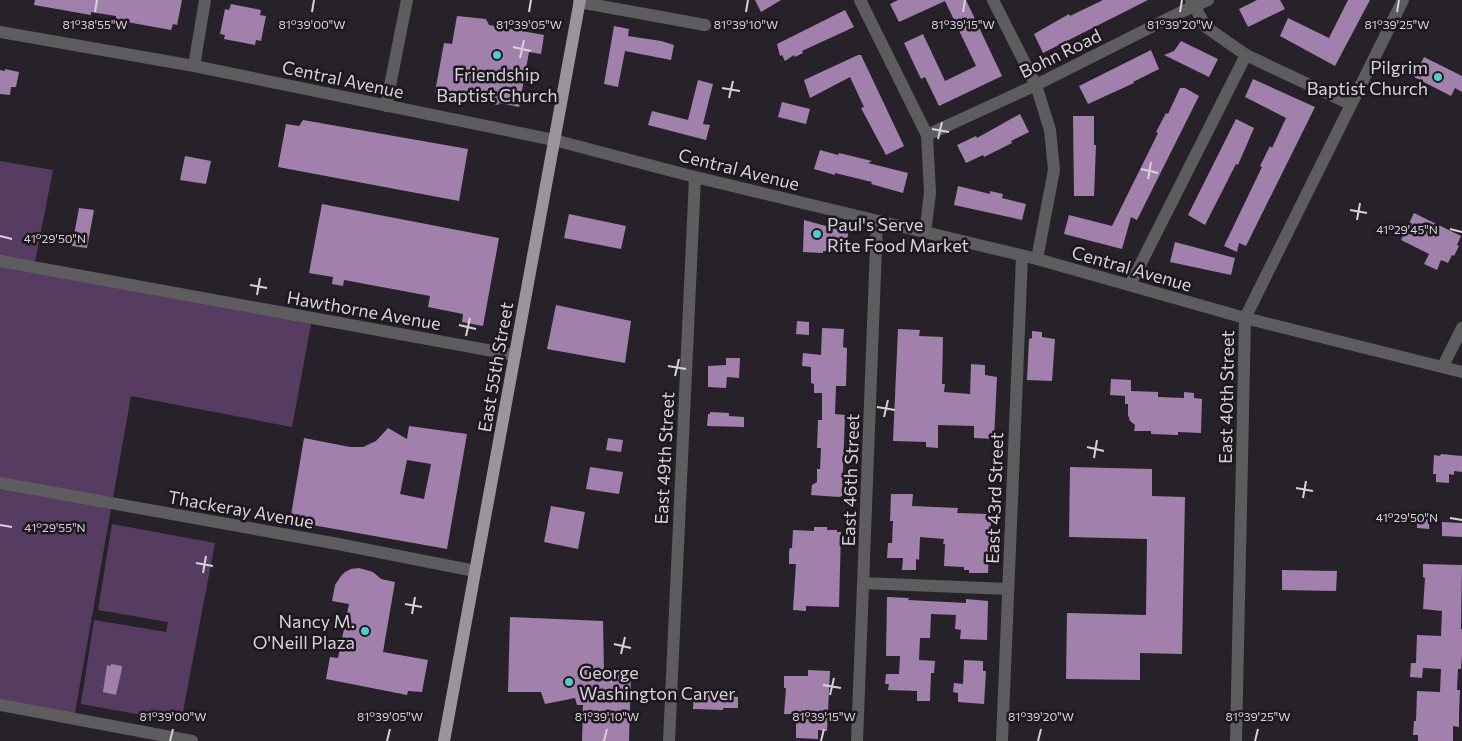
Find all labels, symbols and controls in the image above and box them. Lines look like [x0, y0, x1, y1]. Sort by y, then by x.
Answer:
text: 81°38'55"W [62, 17, 128, 31]
text: 81°39'00"W [278, 17, 346, 31]
text: 81°39'05"W [496, 17, 562, 31]
text: 81°39'10"W [714, 17, 778, 31]
text: 81°39'15"W [931, 17, 995, 31]
text: 81°39'20"W [1147, 17, 1213, 31]
text: 81°39'25"W [1365, 17, 1429, 31]
street label: Bohn Road [1015, 24, 1105, 82]
marker: Friendship Baptist Church [491, 49, 503, 61]
street label: Central Avenue [280, 55, 406, 103]
place label: Pilgrim Baptist Church [1307, 56, 1428, 99]
place label: Friendship Baptist Church [436, 63, 558, 106]
marker: Pilgrim Baptist Church [1432, 71, 1444, 83]
street label: Central Avenue [676, 143, 802, 195]
place label: Paul's Serve Rite Food Market [827, 213, 969, 256]
text: 41°29'45"N [1376, 222, 1438, 236]
marker: Paul's Serve Rite Food Market [811, 228, 823, 240]
text: 41°29'50"N [24, 231, 86, 245]
street label: Central Avenue [1069, 240, 1195, 296]
street label: Hawthorne Avenue [285, 286, 443, 334]
street label: East 55th Street [473, 300, 517, 434]
street label: East 40th Street [1214, 330, 1238, 464]
street label: East 49th Street [650, 391, 678, 525]
street label: East 46th Street [837, 413, 863, 547]
street label: East 43rd Street [981, 432, 1007, 564]
street label: Thackeray Avenue [166, 485, 316, 533]
text: 41°29'50"N [1376, 510, 1438, 524]
text: 41°29'55"N [24, 520, 86, 534]
place label: Nancy M. O'Neill Plaza [253, 610, 355, 653]
marker: Nancy M. O'Neill Plaza [359, 625, 371, 637]
place label: George Washington Carver [579, 661, 735, 704]
marker: George Washington Carver [563, 676, 575, 688]
text: 81°39'00"W [139, 709, 207, 723]
text: 81°39'05"W [357, 709, 423, 723]
text: 81°39'10"W [575, 709, 639, 723]
text: 81°39'15"W [792, 709, 856, 723]
text: 81°39'20"W [1008, 709, 1074, 723]
text: 81°39'25"W [1226, 709, 1290, 723]

